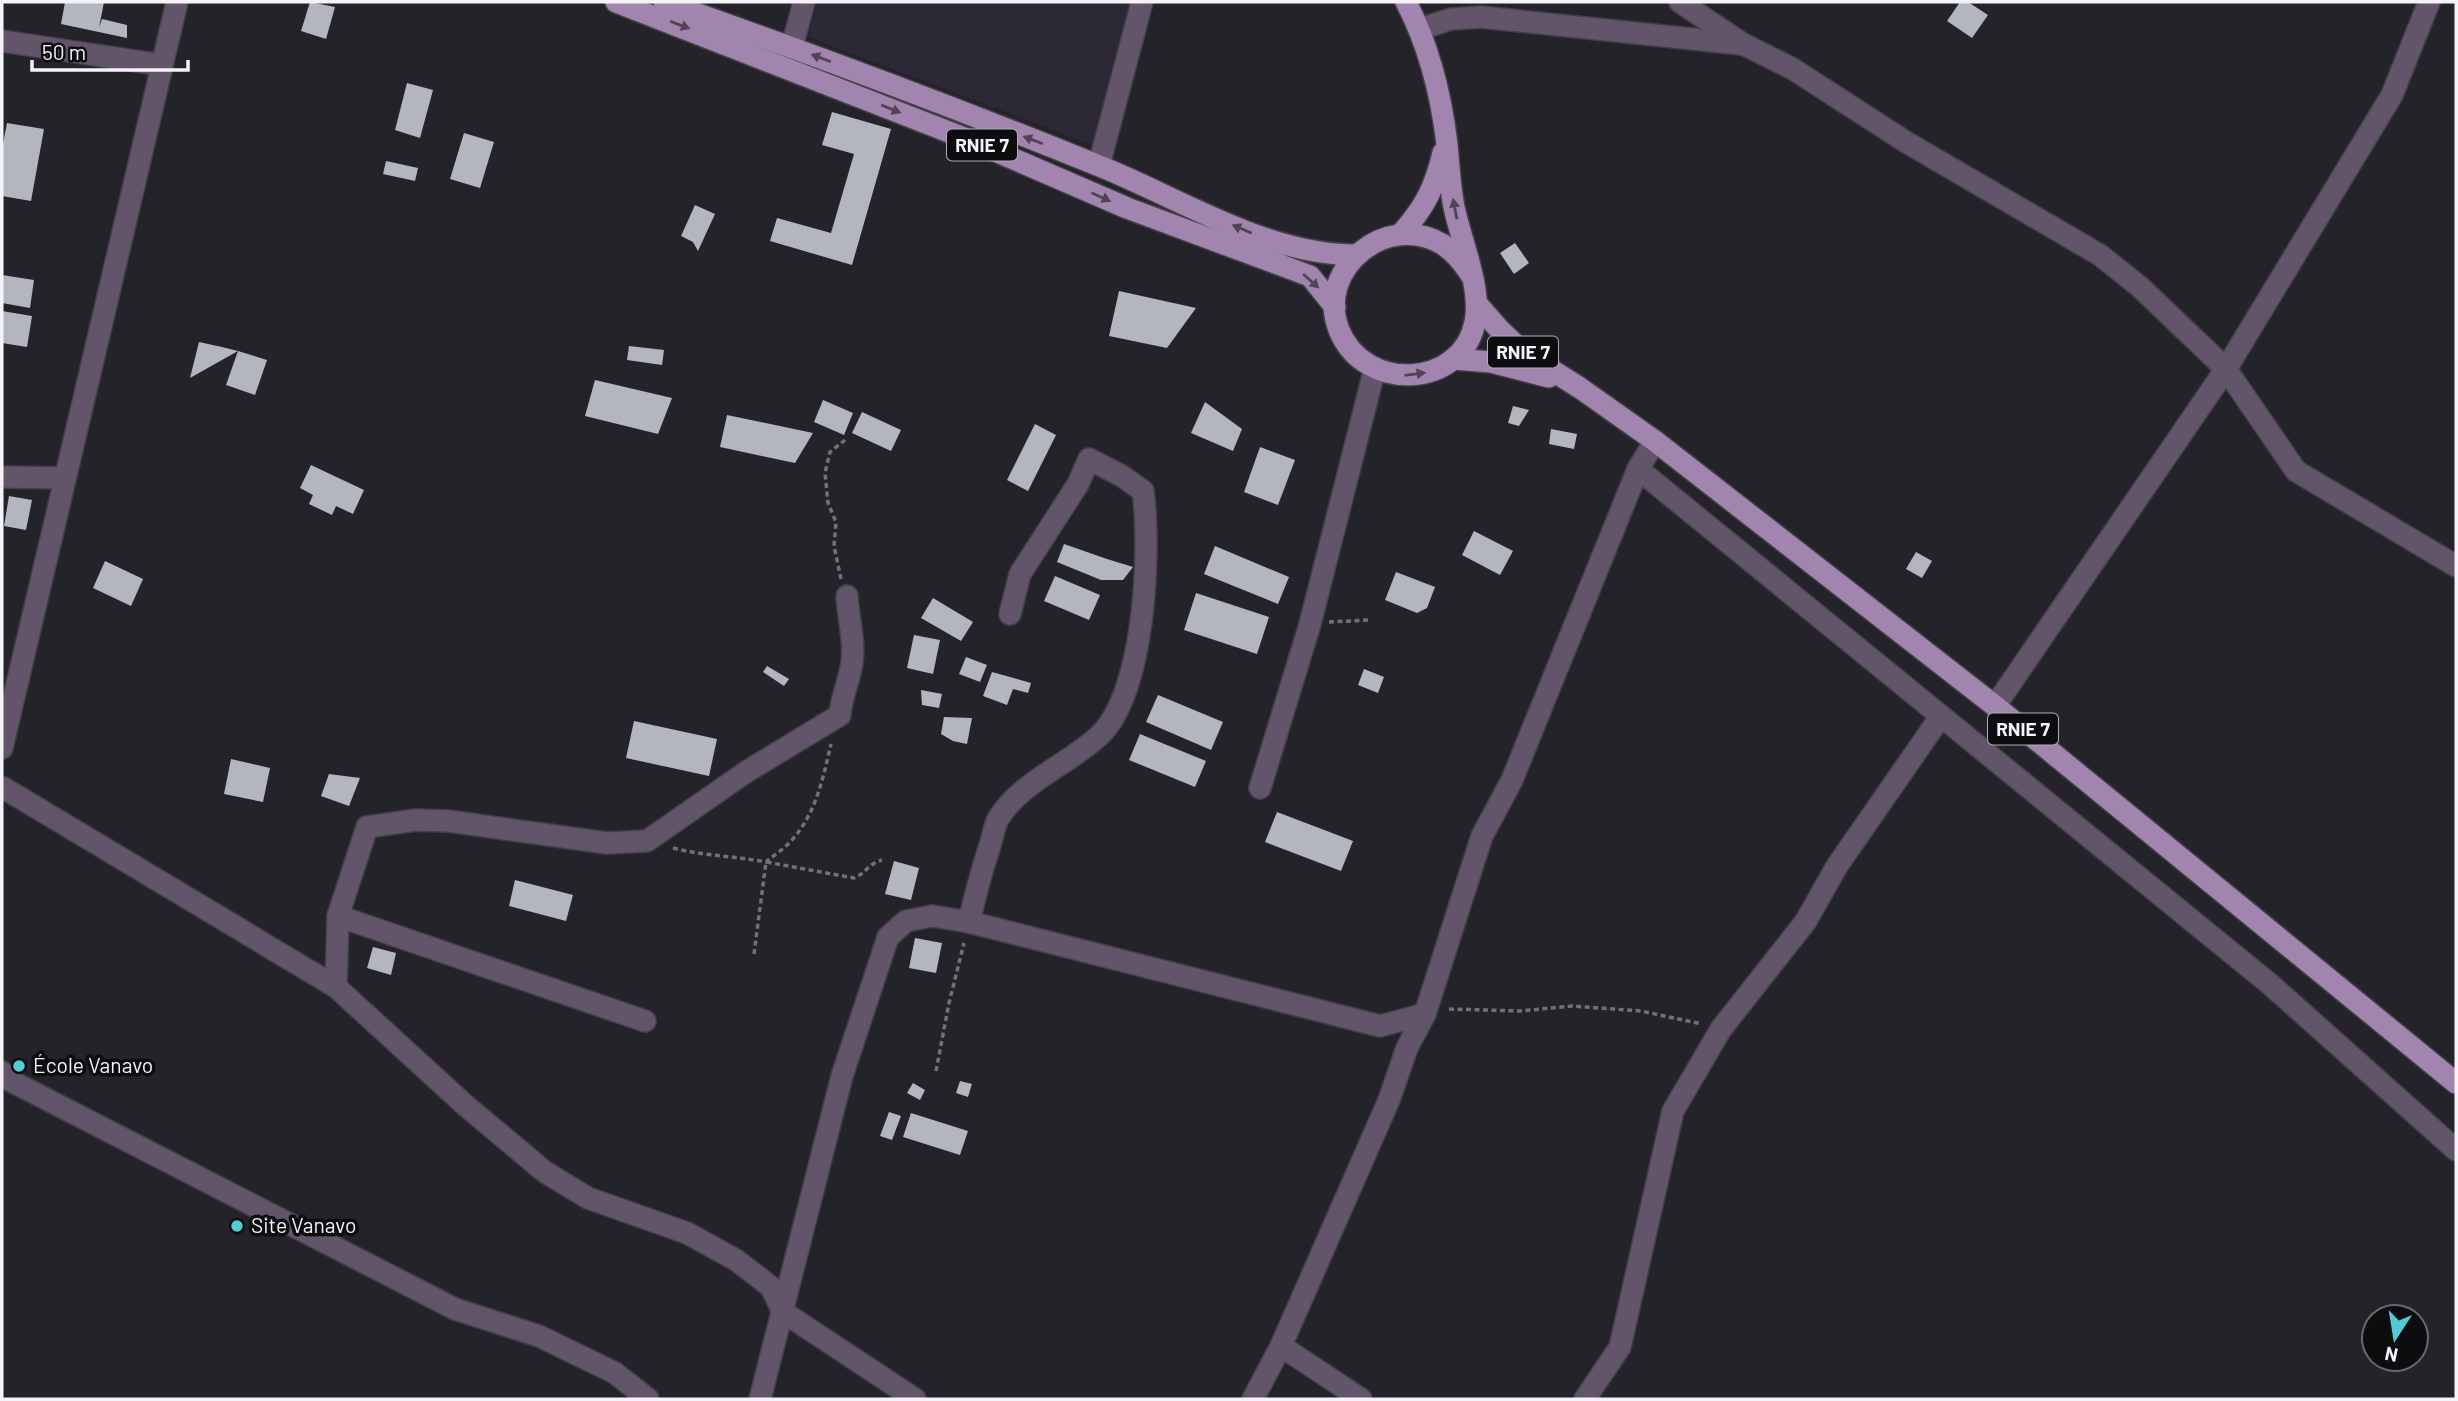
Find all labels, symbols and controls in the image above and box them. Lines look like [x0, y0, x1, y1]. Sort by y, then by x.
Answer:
one-way arrow [669, 20, 690, 31]
scale bar [32, 28, 187, 72]
text: 50 m [42, 39, 86, 64]
one-way arrow [810, 52, 831, 63]
one-way arrow [881, 103, 902, 114]
road number: RNIE 7 [947, 130, 1017, 160]
one-way arrow [1022, 134, 1043, 145]
one-way arrow [1091, 191, 1111, 203]
one-way arrow [1449, 198, 1460, 220]
one-way arrow [1232, 223, 1253, 234]
one-way arrow [1302, 273, 1320, 289]
road number: RNIE 7 [1488, 336, 1558, 368]
one-way arrow [1404, 368, 1426, 379]
road number: RNIE 7 [1988, 714, 2058, 744]
place label: École Vanavo [33, 1052, 153, 1077]
marker: École Vanavo [11, 1058, 27, 1074]
place label: Site Vanavo [251, 1212, 356, 1237]
marker: Site Vanavo [229, 1218, 245, 1234]
north arrow [2360, 1303, 2430, 1373]
text: N [2383, 1343, 2400, 1368]

